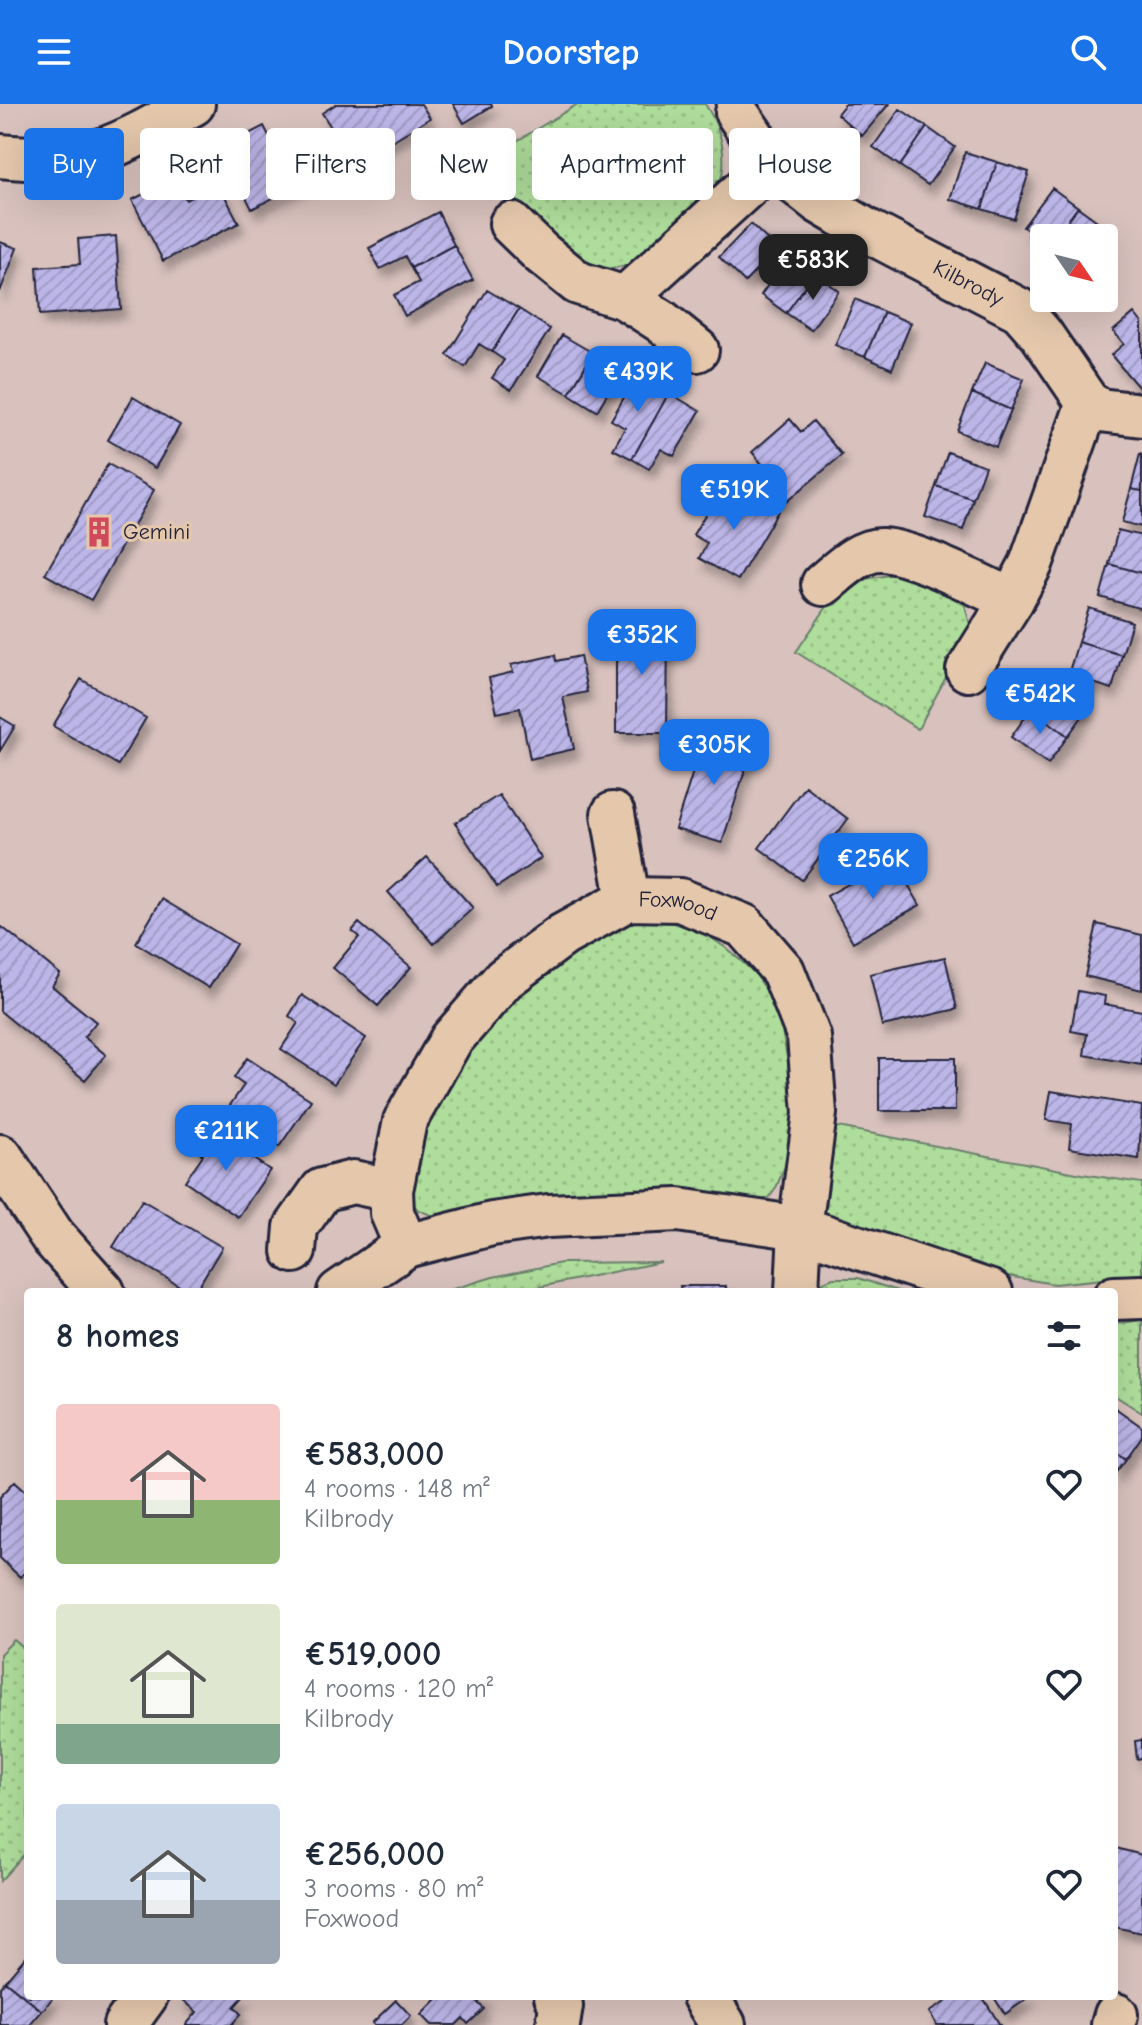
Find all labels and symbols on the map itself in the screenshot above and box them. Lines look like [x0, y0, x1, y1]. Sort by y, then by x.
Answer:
north arrow [1030, 224, 1118, 312]
pin: €583K [757, 234, 869, 302]
street label: Kilbrody [929, 254, 1008, 312]
pin: €439K [582, 346, 694, 414]
pin: €519K [678, 464, 790, 532]
building icon: Gemini [82, 515, 116, 549]
place label: Gemini [123, 519, 190, 545]
pin: €352K [586, 609, 698, 677]
pin: €542K [984, 668, 1096, 736]
pin: €305K [658, 719, 770, 787]
pin: €256K [817, 833, 929, 901]
street label: Foxwood [638, 886, 721, 927]
pin: €211K [170, 1105, 282, 1173]

